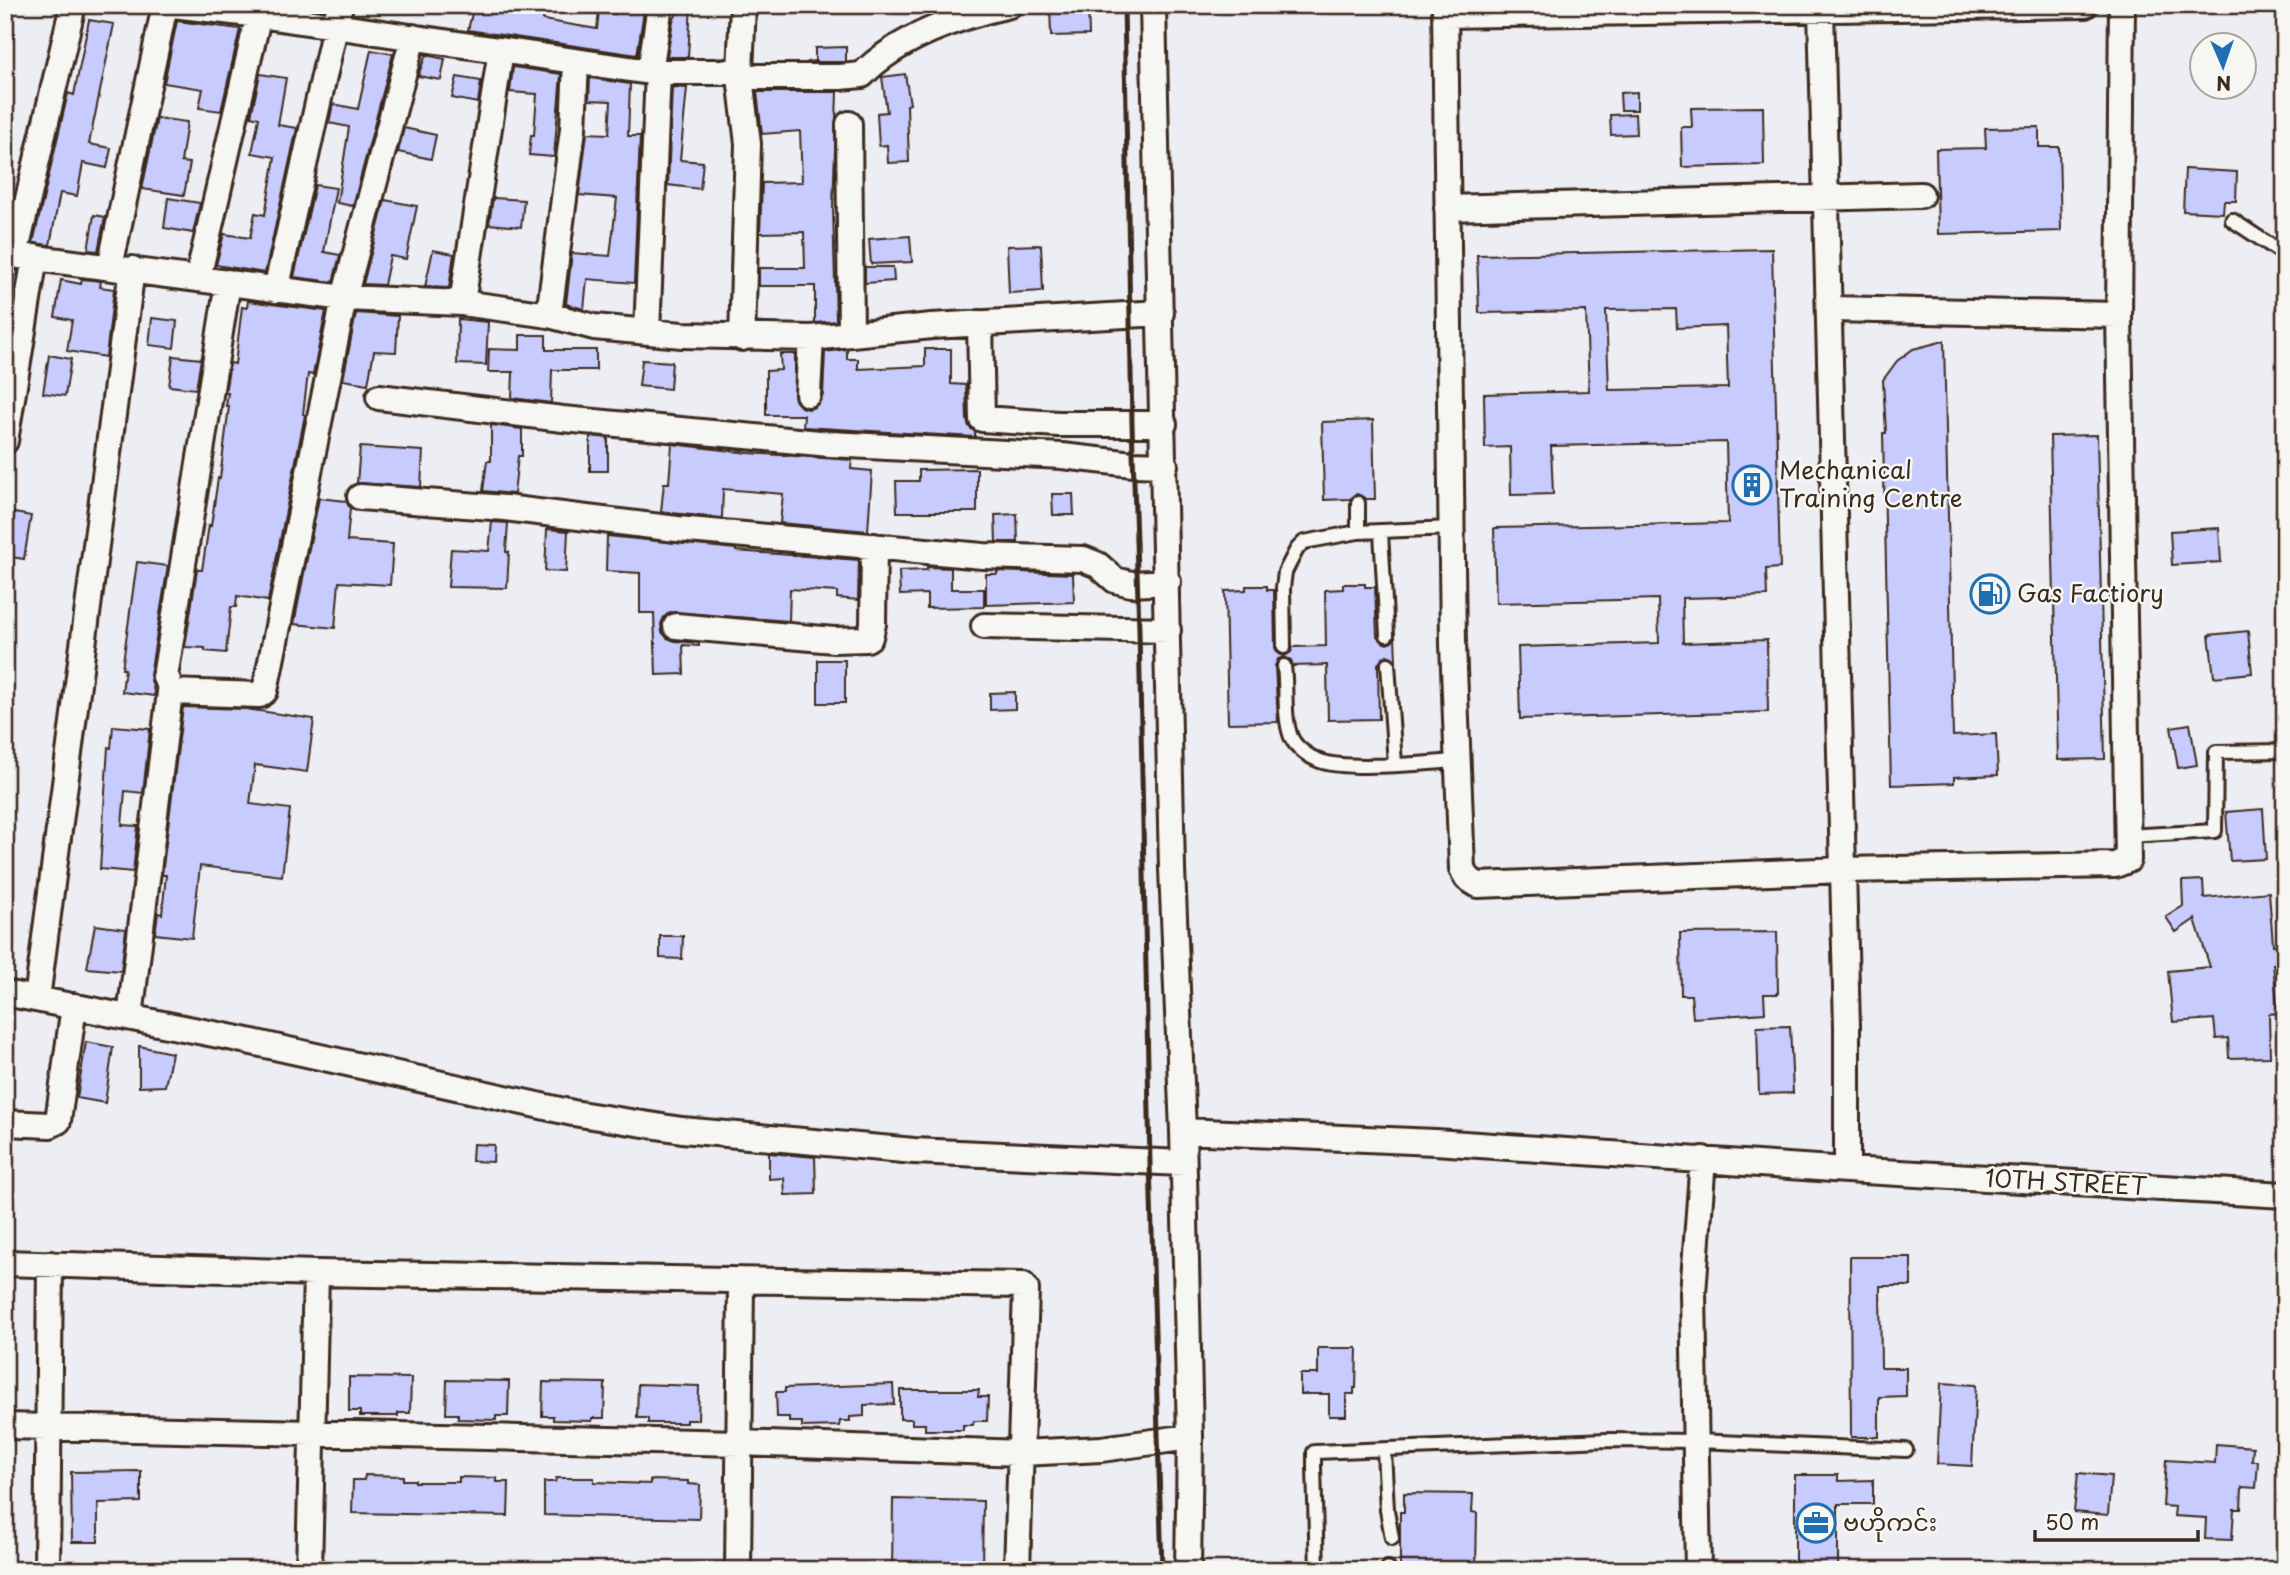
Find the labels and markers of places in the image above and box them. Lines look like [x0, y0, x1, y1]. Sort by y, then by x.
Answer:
place label: Mechanical Training Centre [1779, 451, 1963, 515]
building icon: Mechanical Training Centre [1731, 464, 1773, 506]
fuel station icon: Gas Factiory [1969, 573, 2011, 615]
place label: Gas Factiory [2017, 574, 2164, 610]
office icon: ဗဟိုကင်း [1795, 1502, 1837, 1544]
place label: ဗဟိုကင်း [1843, 1503, 1937, 1542]

